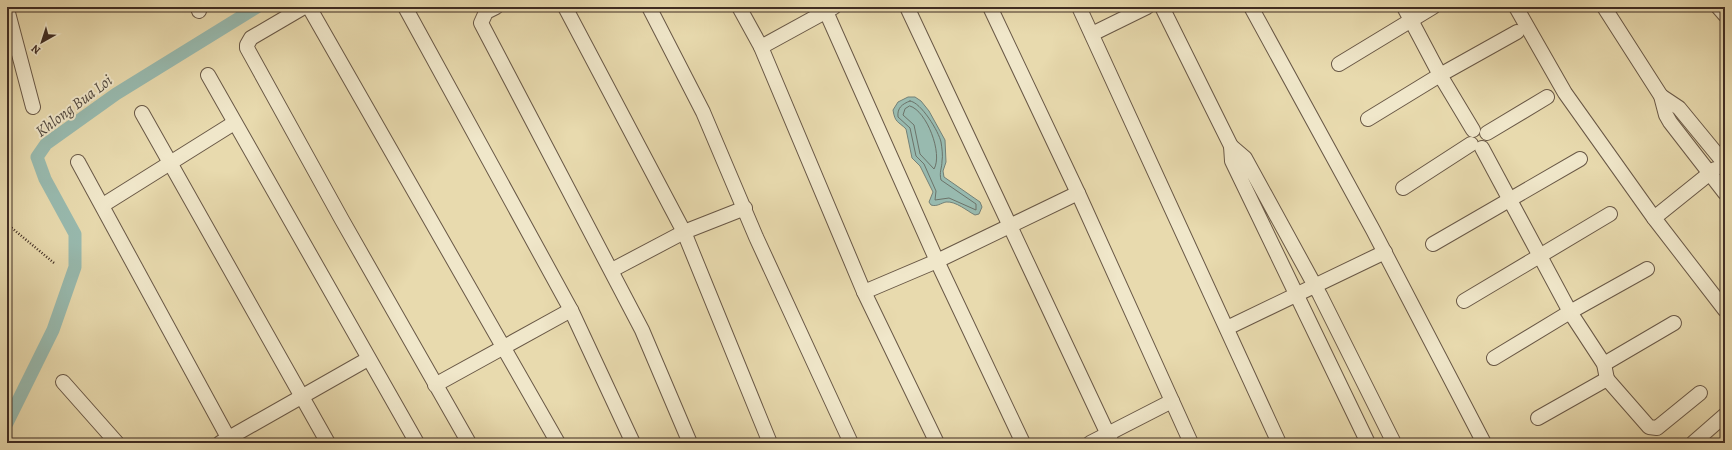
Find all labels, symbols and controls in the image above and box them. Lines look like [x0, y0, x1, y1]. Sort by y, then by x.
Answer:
north arrow [22, 22, 62, 62]
text: N [28, 41, 44, 58]
water label: Khlong Bua Loi [31, 70, 117, 142]

